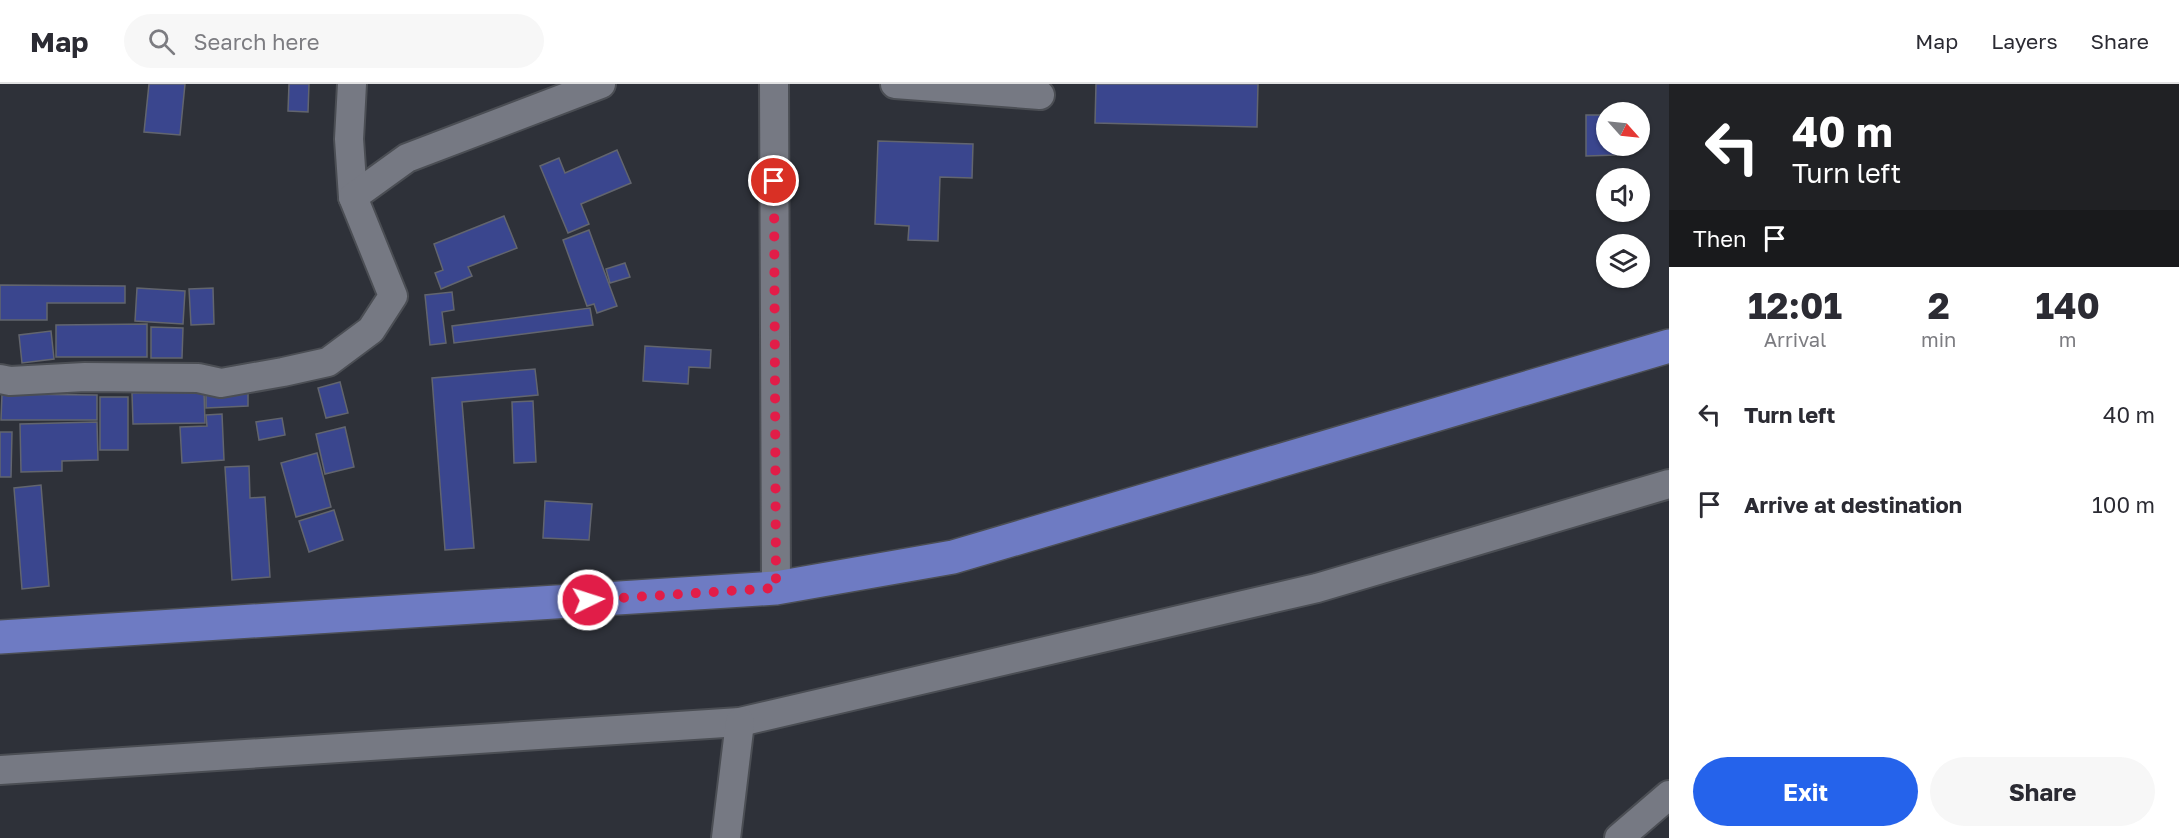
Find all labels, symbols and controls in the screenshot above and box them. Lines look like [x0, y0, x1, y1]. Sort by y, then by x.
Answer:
search box [124, 14, 544, 68]
text: Map [30, 25, 88, 58]
icon: search [145, 25, 178, 58]
text: Search here [193, 28, 319, 55]
text: Map [1915, 28, 1958, 54]
text: Layers [1991, 28, 2058, 54]
text: Share [2091, 28, 2149, 54]
north arrow [1596, 102, 1650, 156]
map controls [1596, 102, 1650, 288]
text: 40 m [1792, 106, 1893, 156]
icon: left [1693, 108, 1771, 186]
pin [748, 155, 799, 206]
text: Turn left [1792, 157, 1901, 189]
icon: arrive [757, 164, 790, 197]
button: sound [1596, 168, 1650, 222]
icon: arrive [1758, 222, 1791, 255]
text: Then [1693, 225, 1746, 252]
button: layers [1596, 234, 1650, 288]
text: 12:01 [1748, 284, 1842, 327]
text: 2 [1928, 284, 1950, 327]
text: 140 [2035, 284, 2100, 327]
text: Arrival [1764, 327, 1826, 351]
text: min [1921, 327, 1956, 351]
text: m [2059, 327, 2077, 351]
icon: left [1693, 398, 1726, 431]
text: Turn left [1744, 401, 1835, 428]
text: 40 m [2103, 401, 2155, 428]
icon: arrive [1693, 488, 1726, 521]
text: Arrive at destination [1744, 491, 1962, 518]
text: 100 m [2092, 491, 2155, 518]
position arrow [556, 568, 620, 632]
button: Exit [1693, 757, 1918, 826]
button: Share [1930, 757, 2155, 826]

